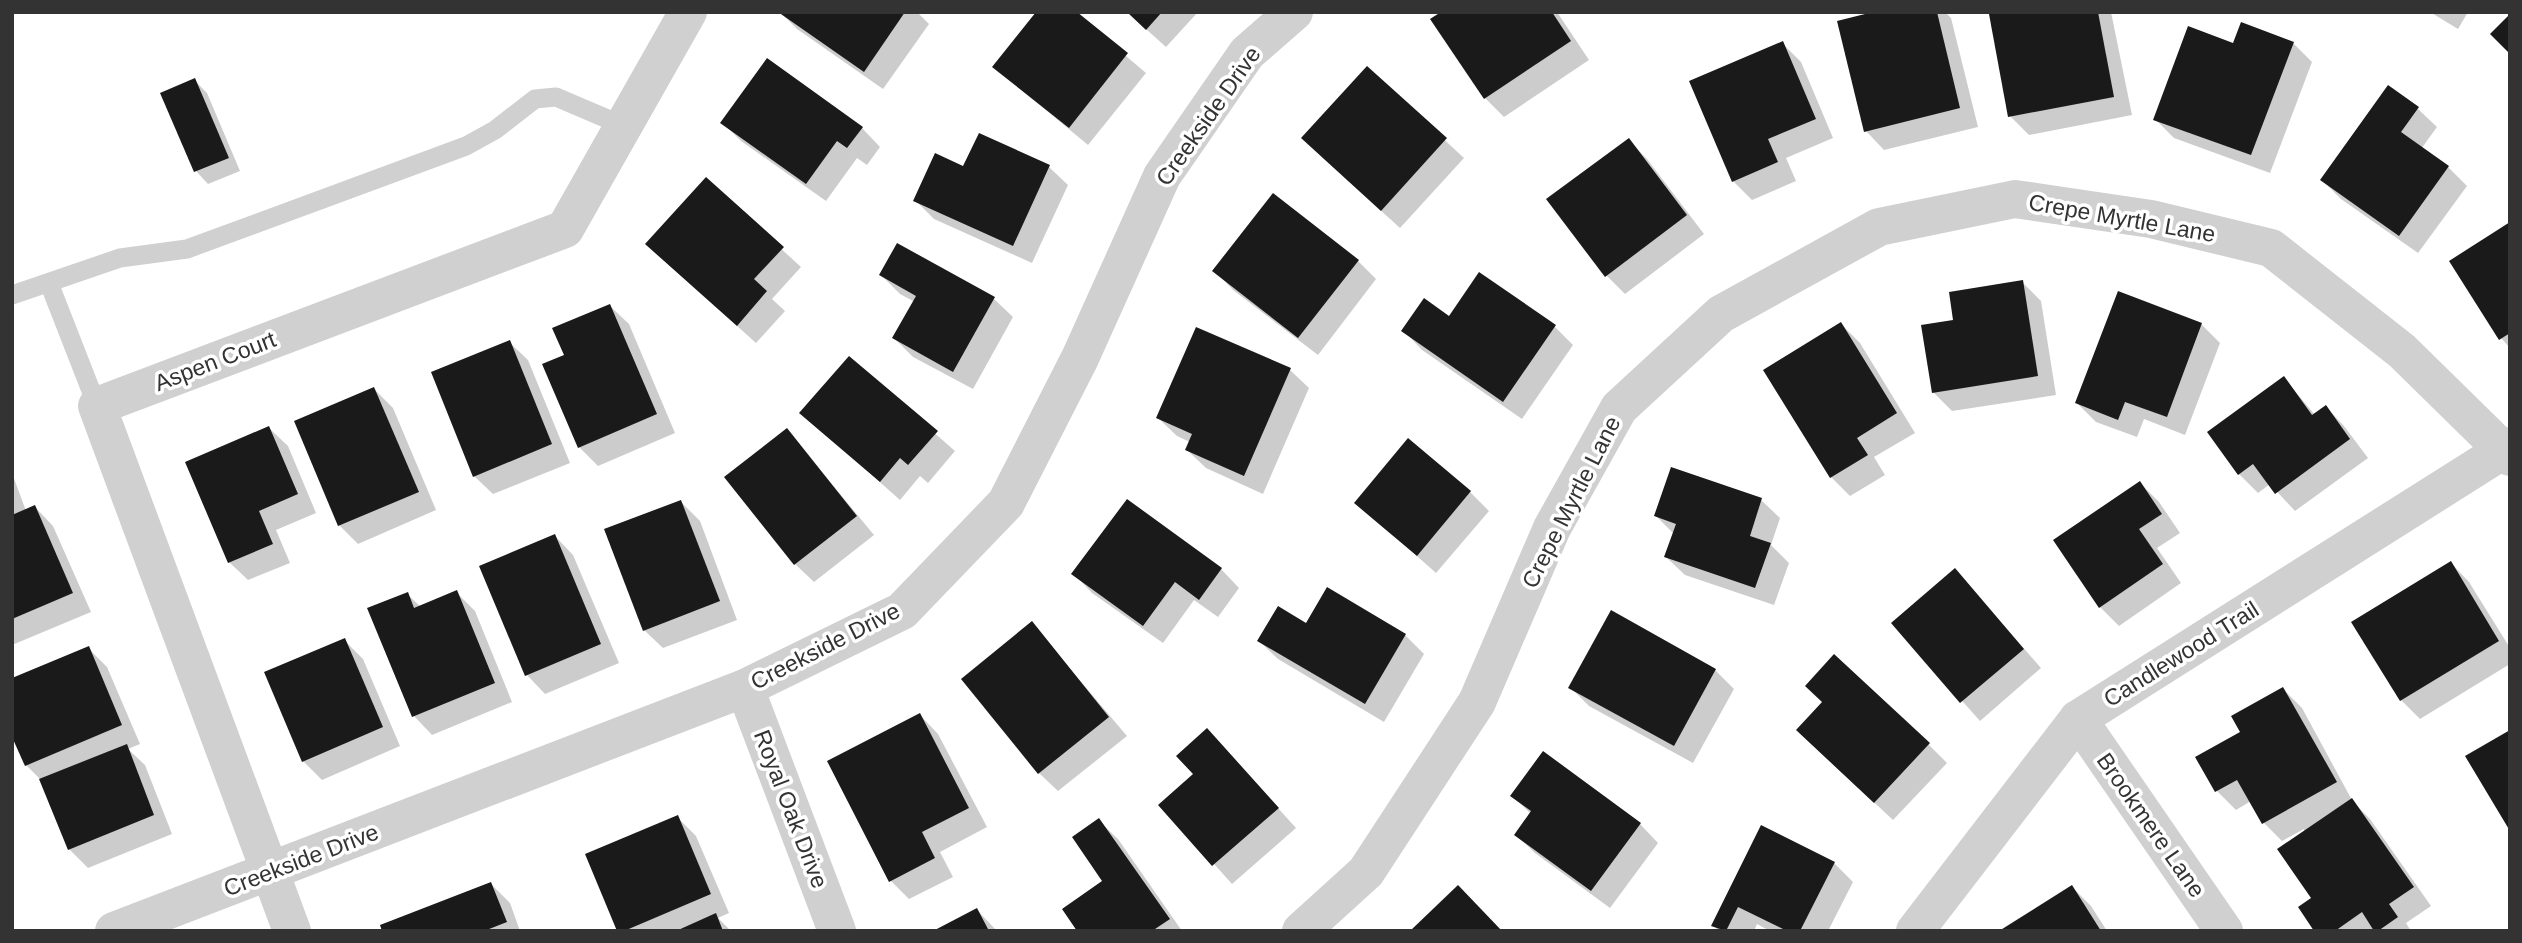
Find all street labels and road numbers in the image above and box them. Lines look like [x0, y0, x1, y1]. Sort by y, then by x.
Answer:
street label: Creekside Drive [1150, 42, 1266, 190]
street label: Crepe Myrtle Lane [2027, 189, 2217, 247]
street label: Aspen Court [151, 326, 280, 396]
street label: Crepe Myrtle Lane [1516, 412, 1626, 592]
street label: Candlewood Trail [2099, 596, 2263, 712]
street label: Creekside Drive [746, 597, 904, 695]
street label: Royal Oak Drive [749, 726, 833, 892]
street label: Brookmere Lane [2092, 748, 2210, 902]
street label: Creekside Drive [220, 819, 382, 901]

